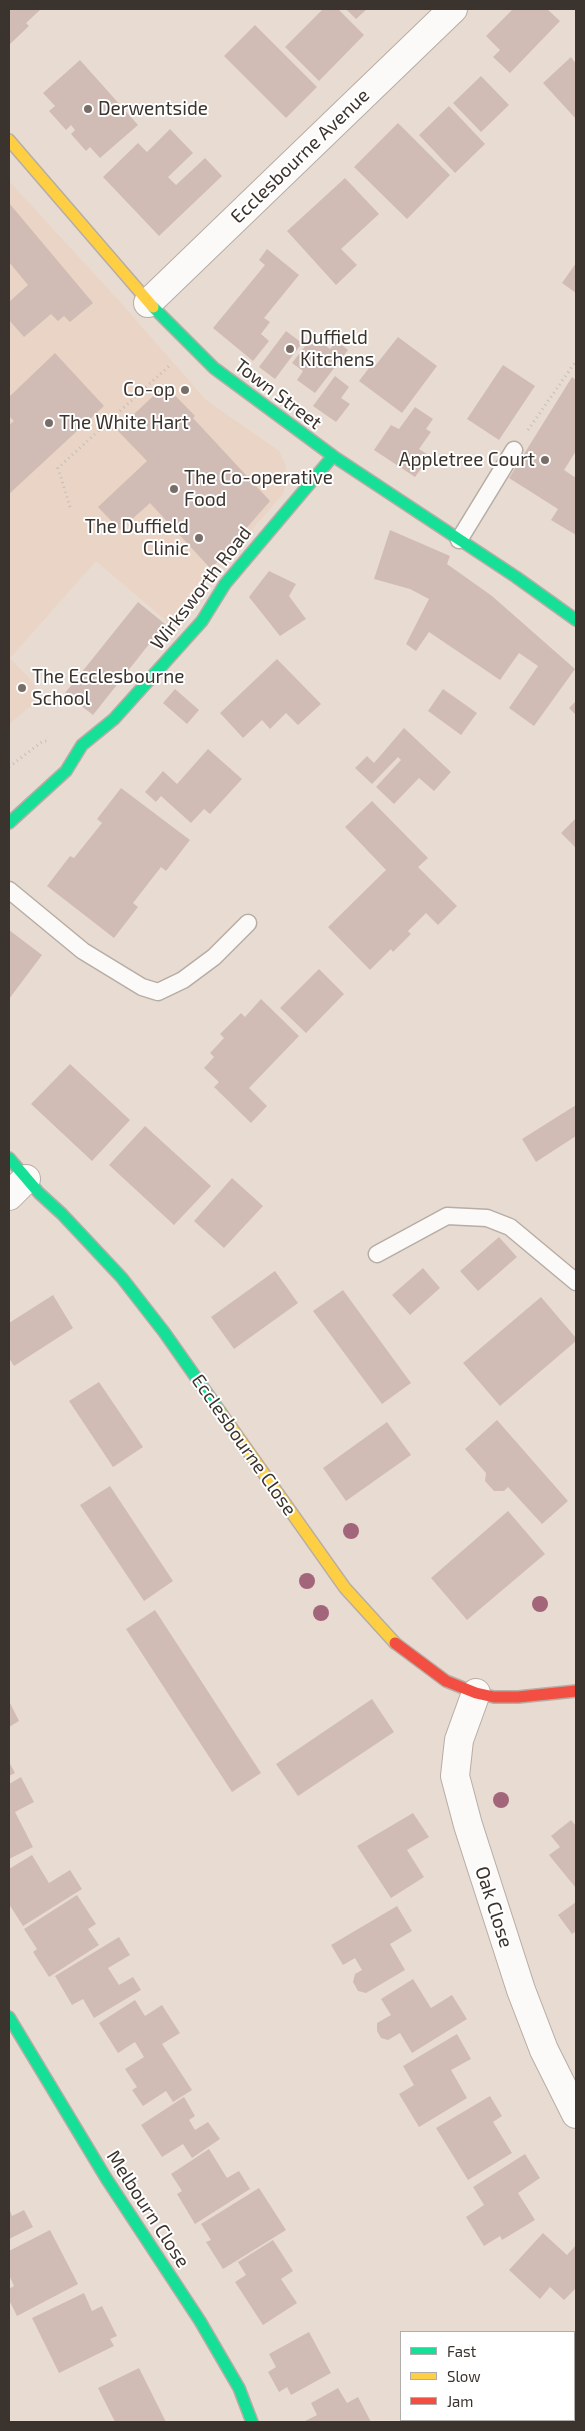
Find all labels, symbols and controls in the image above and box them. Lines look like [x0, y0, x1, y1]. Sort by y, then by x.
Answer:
street label: Ecclesbourne Avenue [226, 84, 374, 228]
place label: Derwentside [98, 98, 208, 120]
marker: Derwentside [82, 103, 94, 115]
place label: Duffield Kitchens [300, 327, 374, 371]
marker: Duffield Kitchens [284, 343, 296, 355]
street label: Town Street [230, 354, 326, 434]
place label: Co-op [123, 379, 175, 401]
marker: Co-op [179, 384, 191, 396]
place label: The White Hart [59, 412, 189, 434]
marker: The White Hart [43, 417, 55, 429]
place label: Appletree Court [399, 449, 535, 471]
marker: Appletree Court [539, 454, 551, 466]
place label: The Co-operative Food [184, 467, 333, 511]
marker: The Co-operative Food [168, 483, 180, 495]
place label: The Duffield Clinic [85, 516, 189, 560]
street label: Wirksworth Road [146, 522, 256, 654]
marker: The Duffield Clinic [193, 532, 205, 544]
place label: The Ecclesbourne School [32, 666, 184, 710]
marker: The Ecclesbourne School [16, 682, 28, 694]
street label: Ecclesbourne Close [187, 1370, 301, 1520]
street label: Oak Close [470, 1863, 518, 1951]
street label: Melbourn Close [102, 2146, 194, 2272]
legend [400, 2331, 575, 2421]
text: Fast [447, 2342, 476, 2360]
text: Slow [447, 2367, 481, 2385]
text: Jam [447, 2392, 473, 2410]

